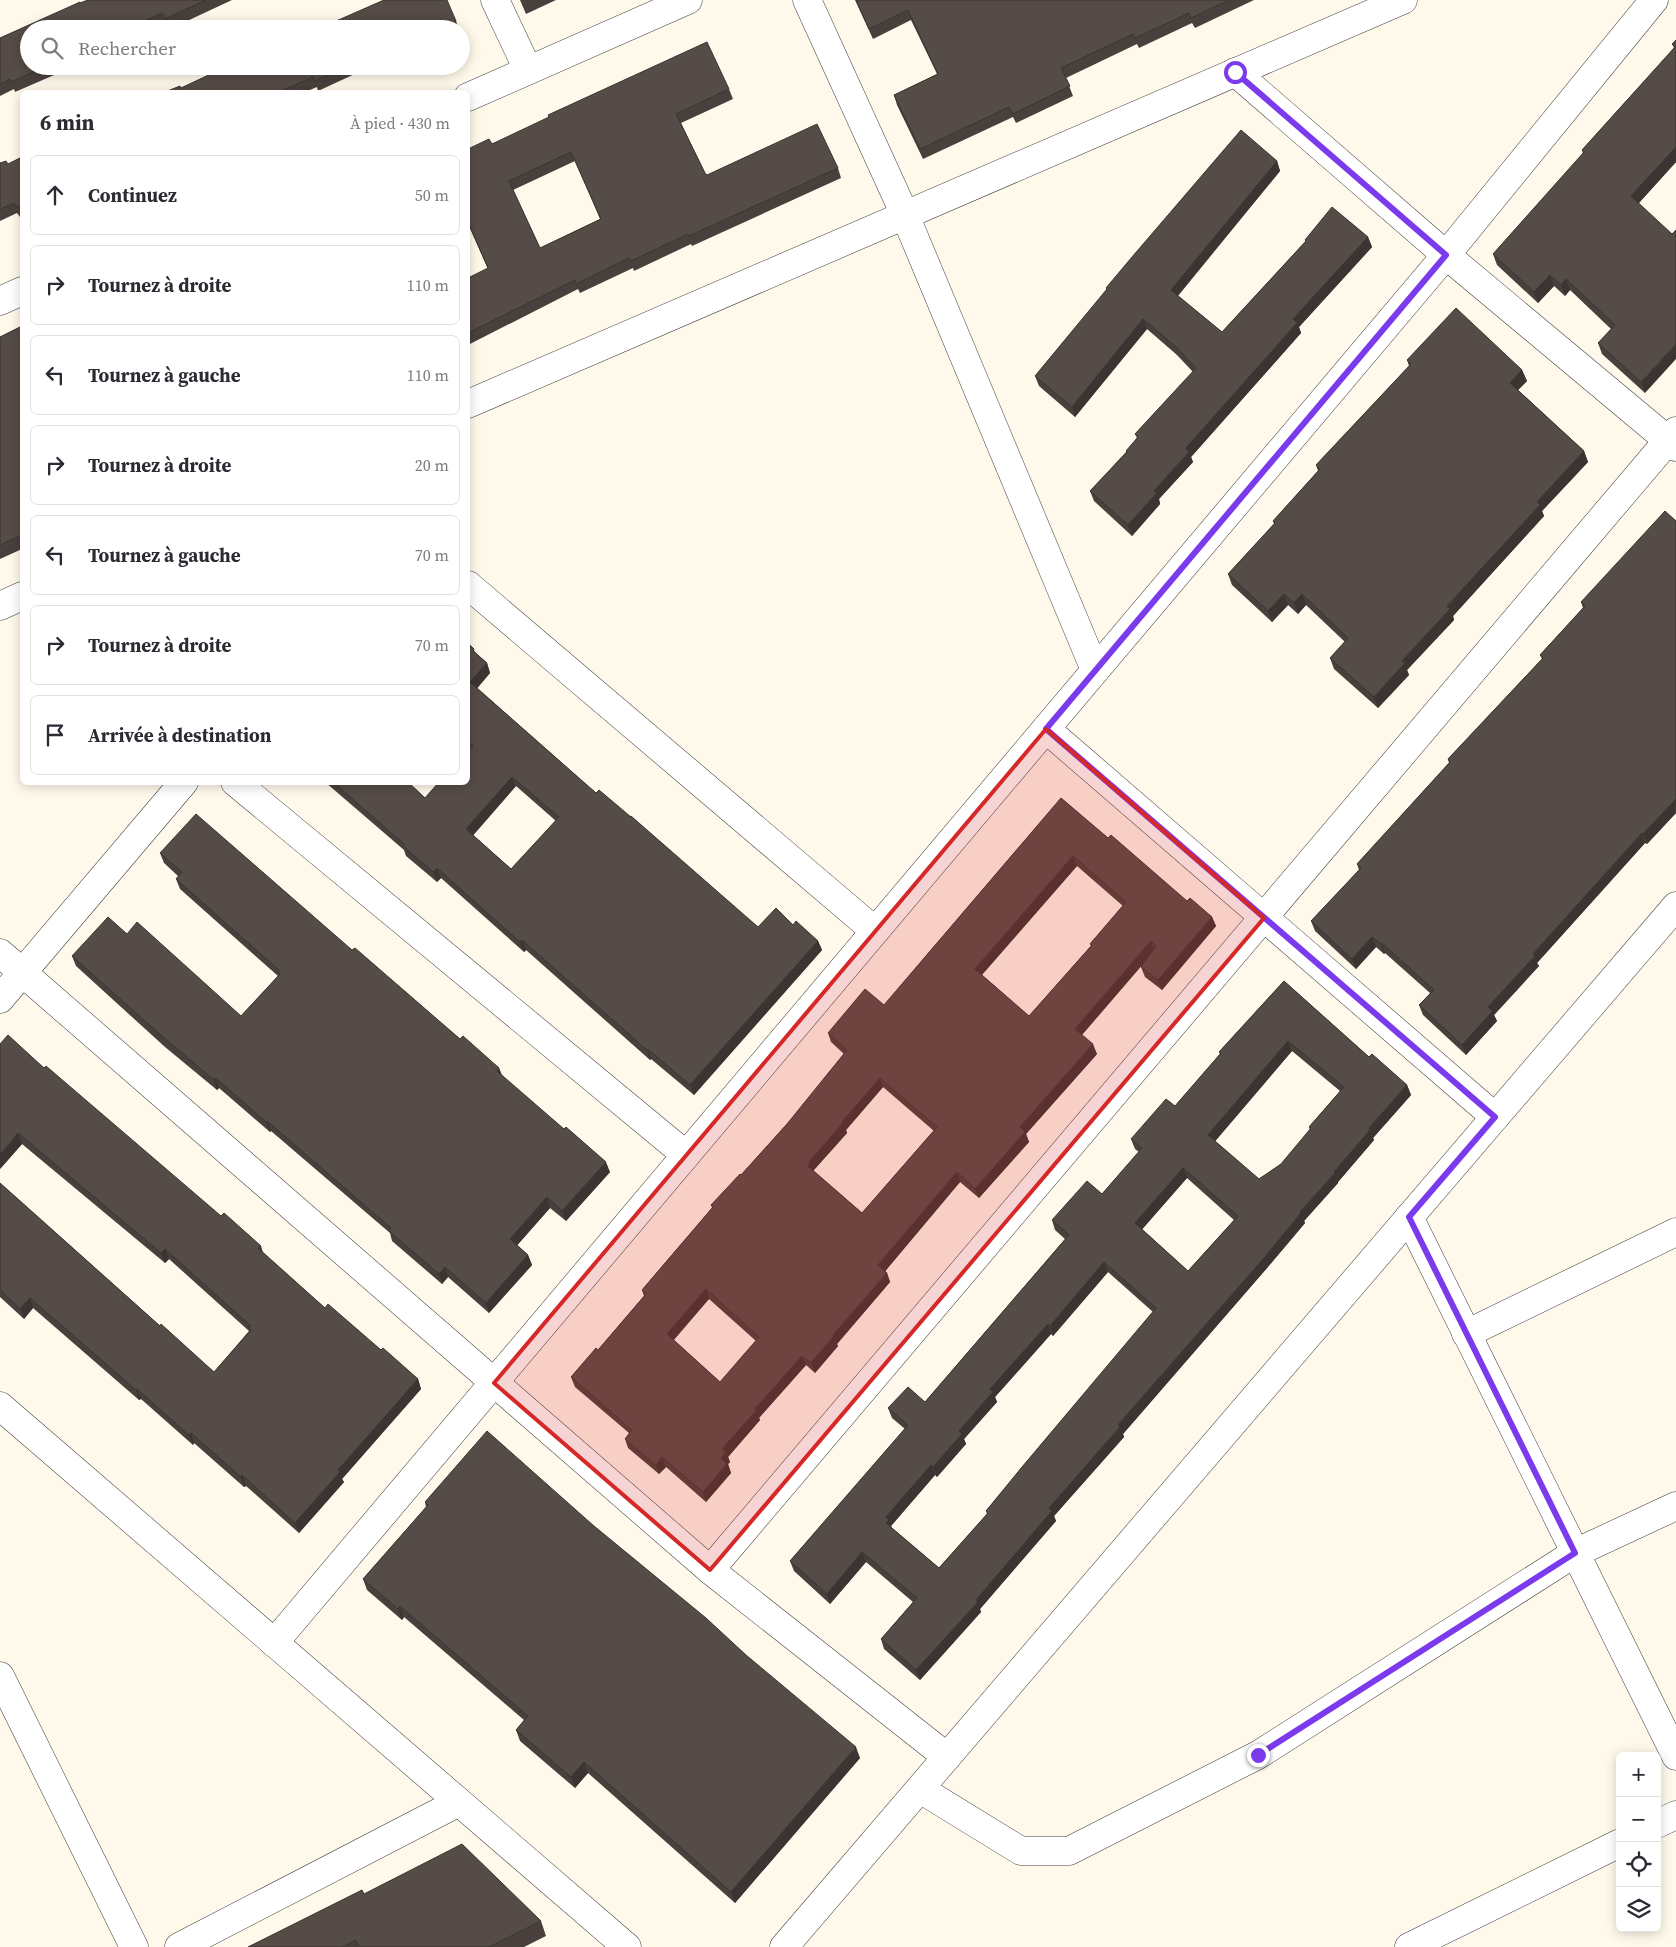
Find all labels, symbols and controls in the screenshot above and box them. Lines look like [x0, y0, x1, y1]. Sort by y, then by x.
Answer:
search box [20, 20, 470, 75]
icon: search [38, 34, 66, 62]
text: Rechercher [78, 35, 176, 61]
route start [1224, 61, 1247, 84]
text: 6 min [40, 108, 95, 137]
text: À pied · 430 m [350, 112, 450, 134]
icon: ahead [41, 181, 69, 209]
text: Continuez [88, 182, 177, 208]
text: 50 m [415, 184, 449, 206]
icon: right [41, 271, 69, 299]
text: Tournez à droite [88, 272, 231, 298]
text: 110 m [407, 274, 449, 296]
icon: left [41, 361, 69, 389]
text: Tournez à gauche [88, 362, 241, 388]
text: 110 m [407, 364, 449, 386]
icon: right [41, 451, 69, 479]
text: Tournez à droite [88, 452, 231, 478]
text: 20 m [415, 454, 449, 476]
icon: left [41, 541, 69, 569]
text: Tournez à gauche [88, 542, 241, 568]
text: 70 m [415, 544, 449, 566]
icon: right [41, 631, 69, 659]
text: Tournez à droite [88, 632, 231, 658]
text: 70 m [415, 634, 449, 656]
icon: arrive [41, 721, 69, 749]
text: Arrivée à destination [88, 722, 271, 748]
route end [1247, 1744, 1270, 1767]
map controls [1616, 1752, 1661, 1932]
button: + [1616, 1752, 1661, 1797]
button: − [1616, 1797, 1661, 1842]
button: locate [1616, 1842, 1661, 1887]
button: layers [1616, 1887, 1661, 1932]

